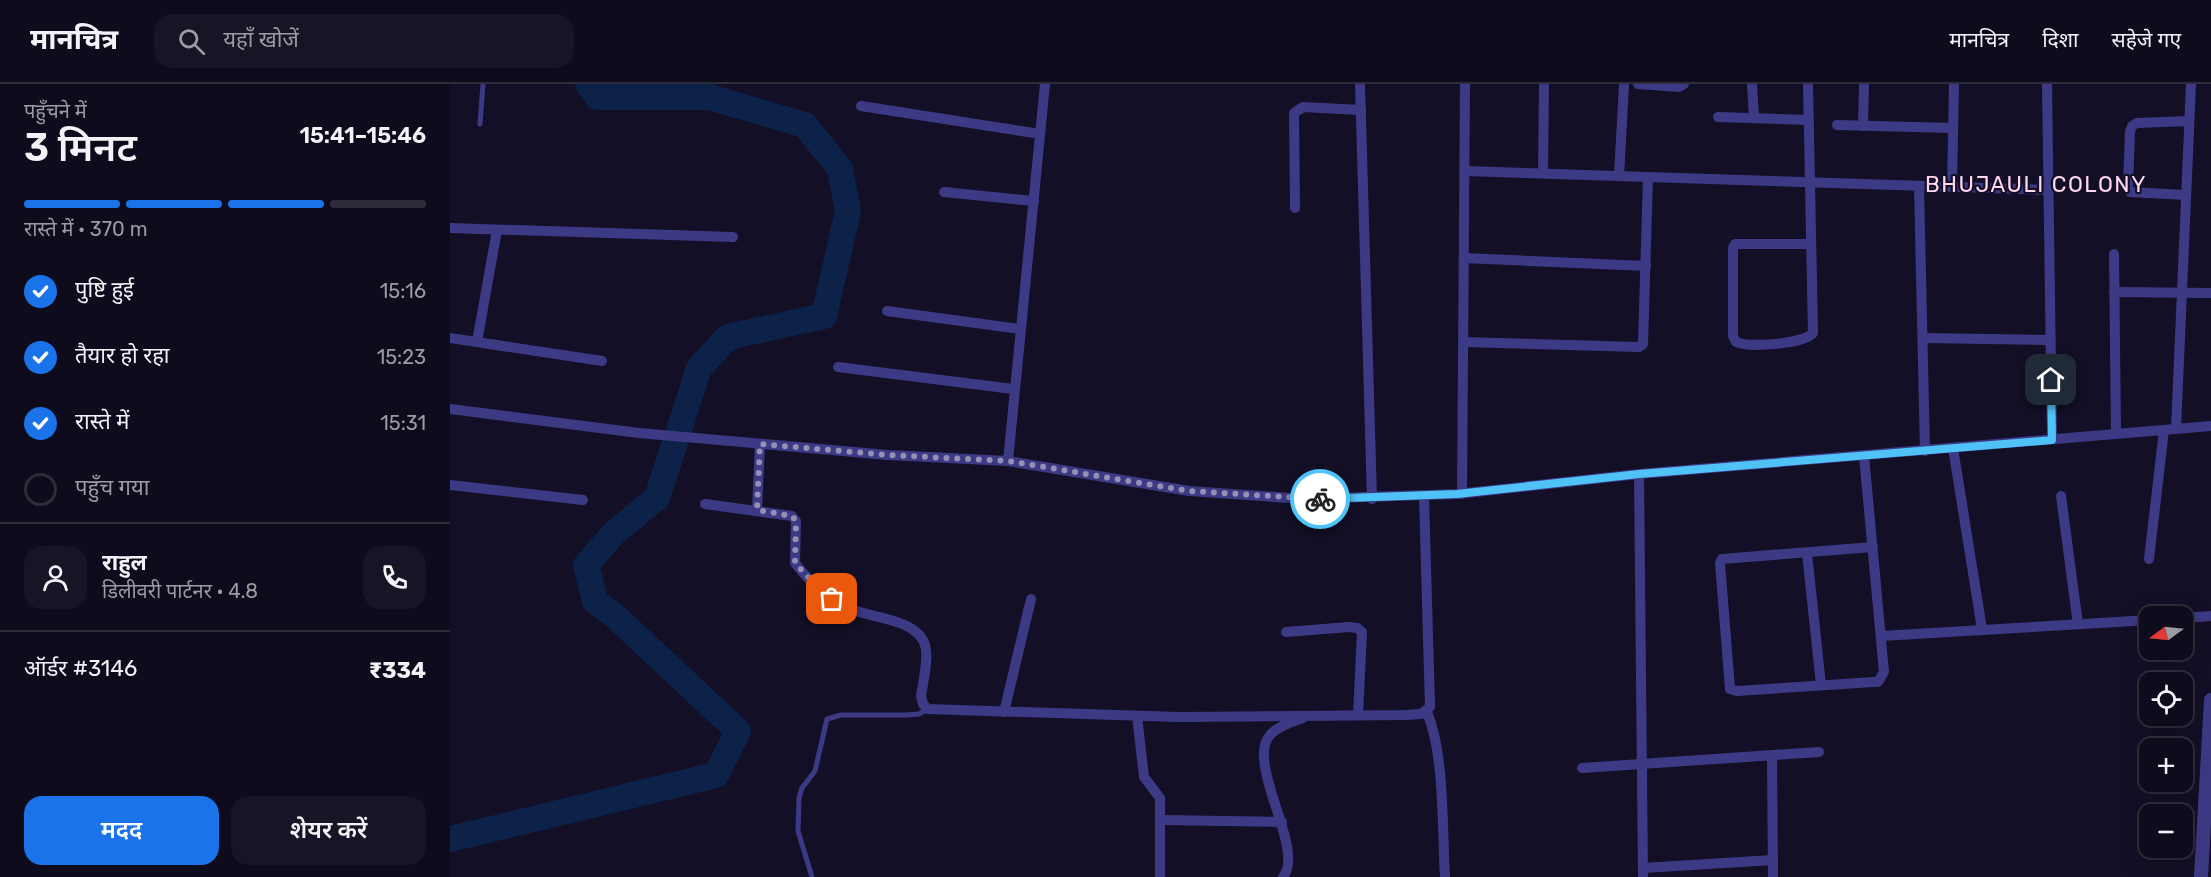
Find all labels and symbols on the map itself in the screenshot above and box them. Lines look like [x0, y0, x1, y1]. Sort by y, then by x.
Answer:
district label: BHUJAULI COLONY [1925, 171, 2147, 198]
pin [2025, 354, 2076, 405]
courier [1290, 469, 1350, 529]
pin [806, 573, 857, 624]
north arrow [2139, 606, 2193, 660]

